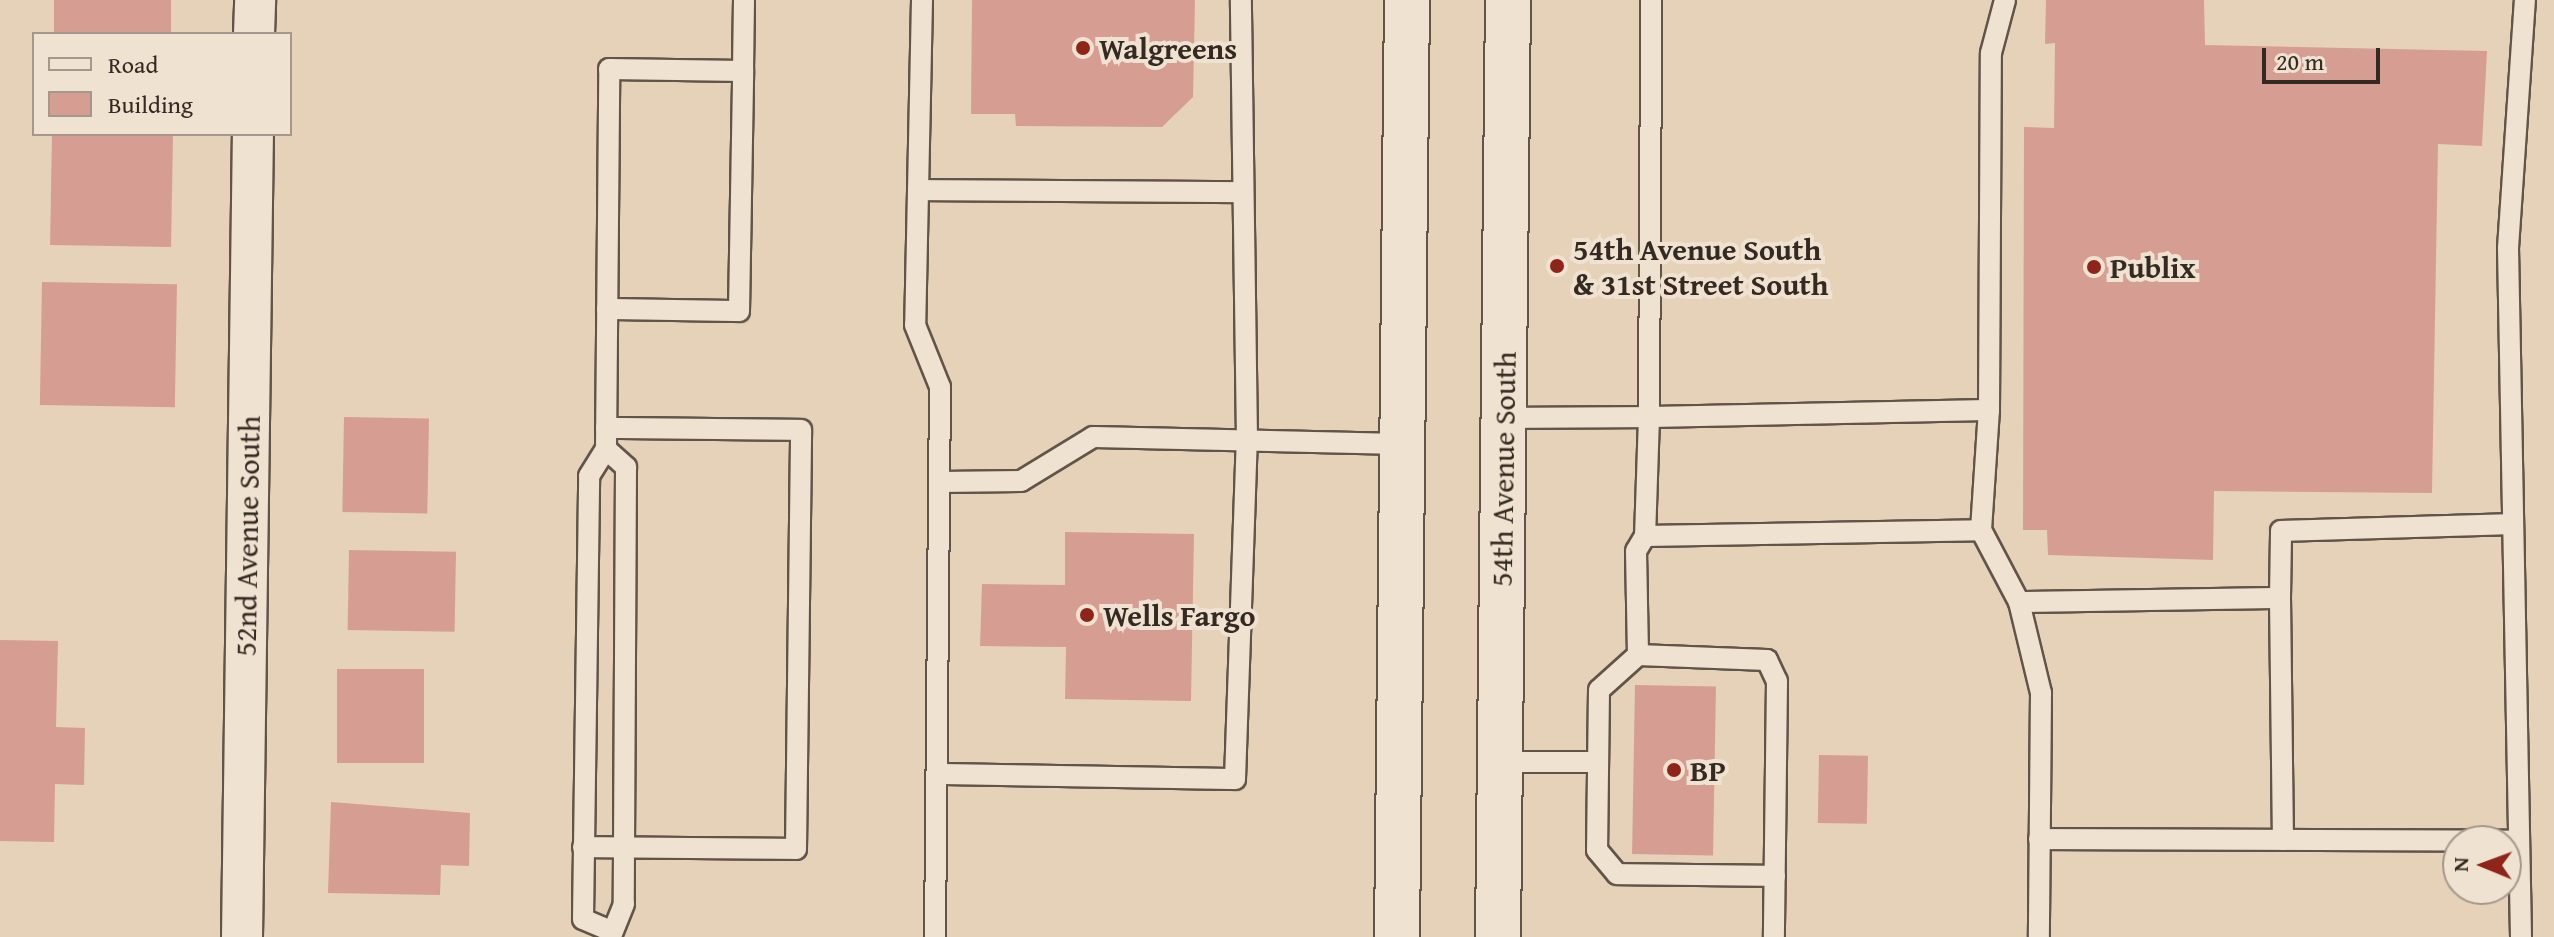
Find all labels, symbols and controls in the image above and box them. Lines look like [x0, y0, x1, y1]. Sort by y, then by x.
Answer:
place label: Walgreens [1099, 30, 1237, 66]
legend [32, 32, 292, 136]
scale bar [2266, 32, 2384, 82]
marker: Walgreens [1074, 39, 1092, 57]
text: 20 m [2276, 44, 2324, 79]
text: Road [108, 47, 158, 82]
text: Building [108, 87, 193, 122]
place label: 54th Avenue South & 31st Street South [1573, 231, 1828, 302]
place label: Publix [2110, 249, 2195, 285]
marker: 54th Avenue South & 31st Street South [1548, 257, 1566, 275]
marker: Publix [2085, 258, 2103, 276]
street label: 54th Avenue South [1483, 351, 1523, 587]
street label: 52nd Avenue South [227, 415, 267, 657]
place label: Wells Fargo [1103, 597, 1255, 633]
marker: Wells Fargo [1078, 606, 1096, 624]
place label: BP [1690, 752, 1726, 788]
marker: BP [1665, 761, 1683, 779]
north arrow [2442, 825, 2522, 905]
text: N [2444, 857, 2476, 872]

